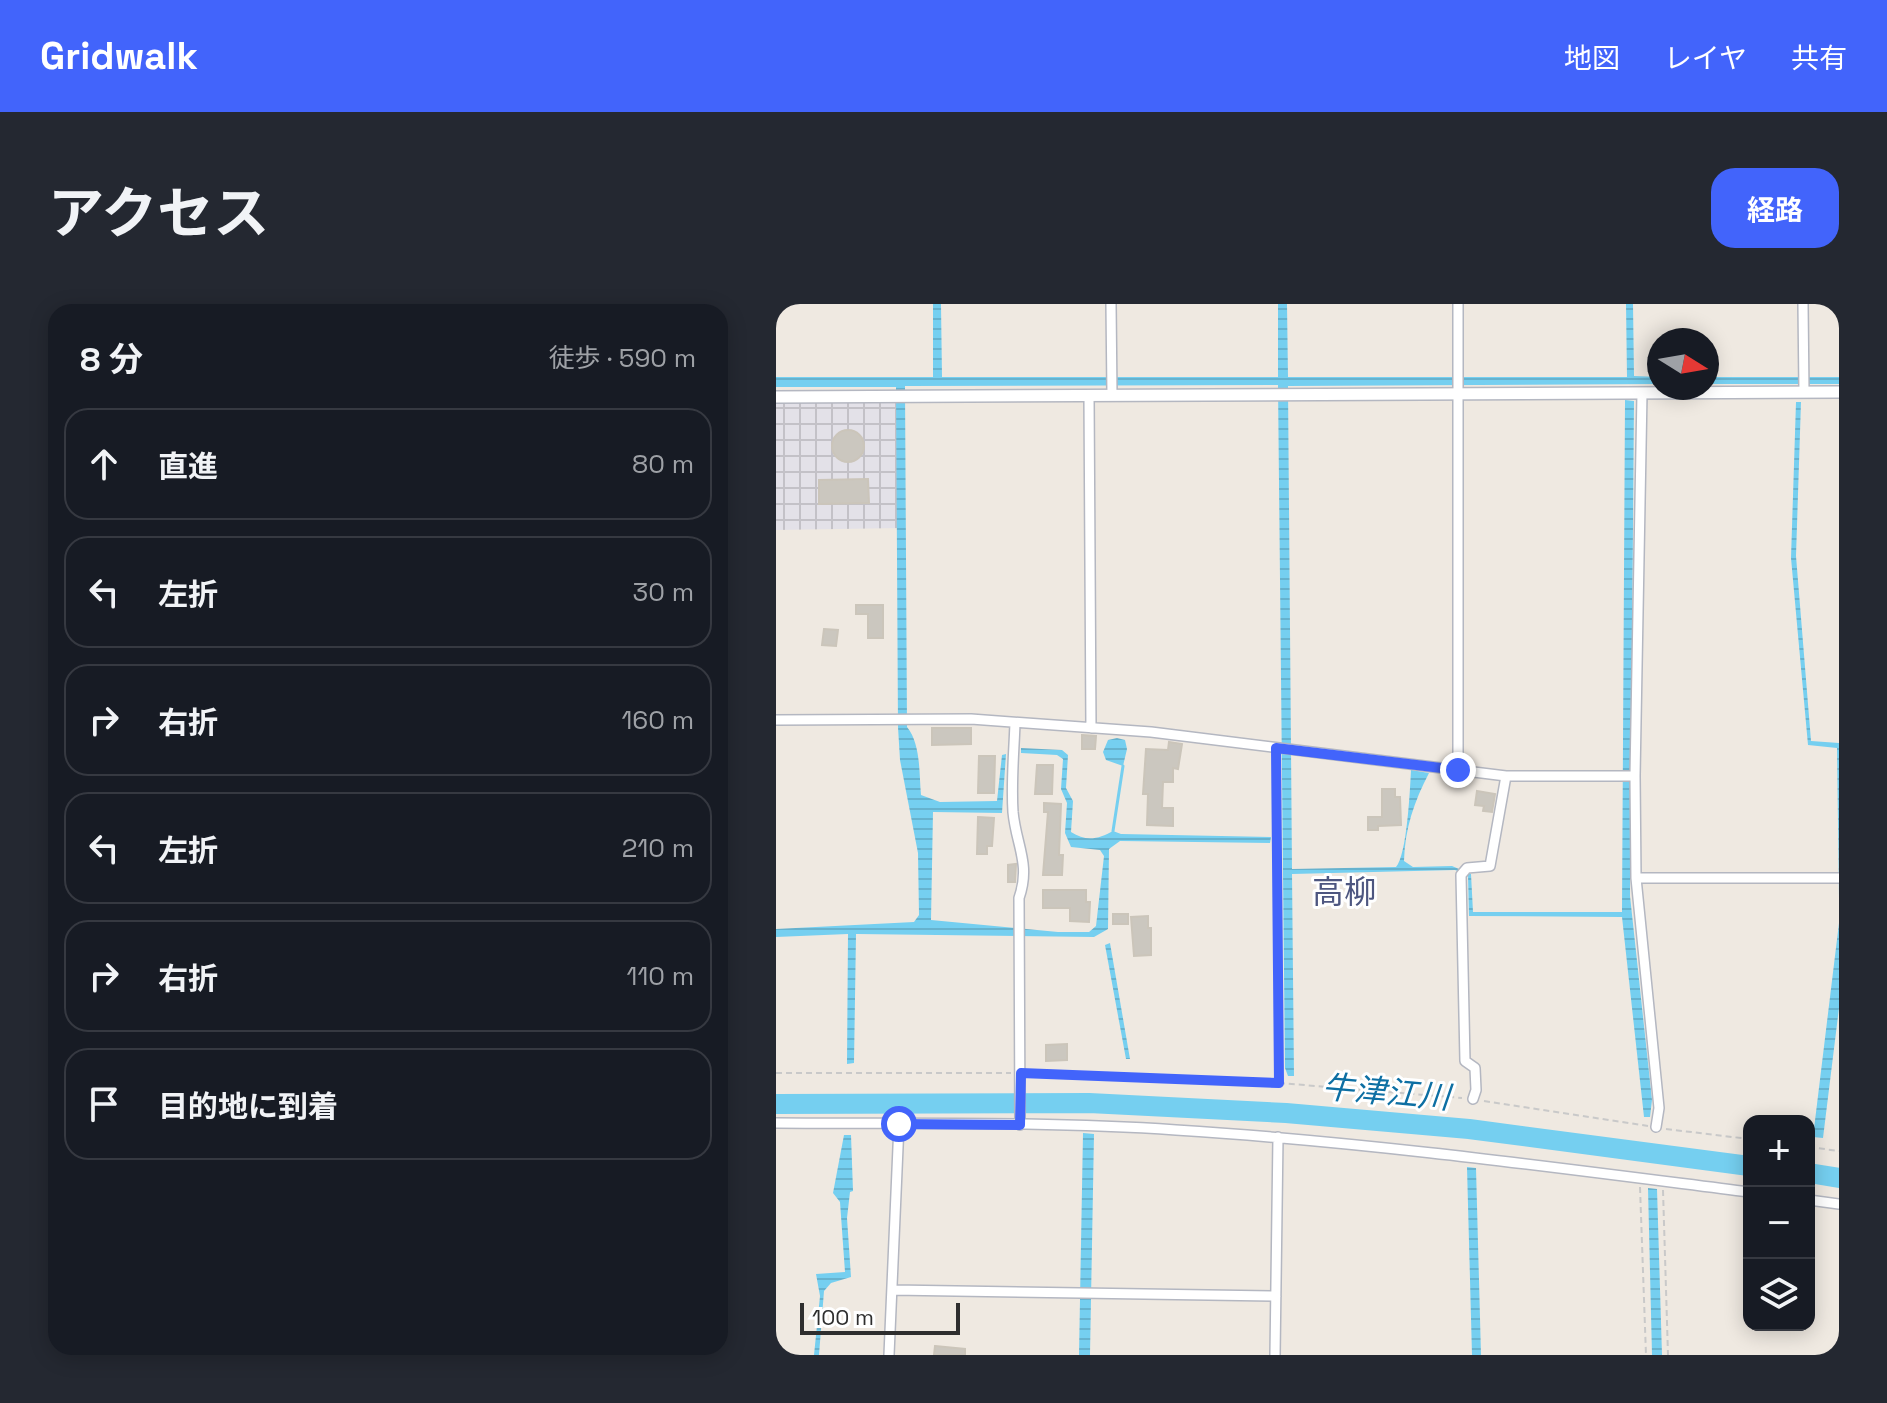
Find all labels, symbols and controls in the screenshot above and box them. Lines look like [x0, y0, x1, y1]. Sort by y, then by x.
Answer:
text: Gridwalk [40, 32, 198, 80]
text: 地図 [1564, 40, 1620, 76]
text: レイヤ [1664, 40, 1747, 76]
text: 共有 [1791, 40, 1847, 76]
button: 経路 [1711, 168, 1839, 248]
text: アクセス [48, 178, 269, 249]
north arrow [1647, 328, 1719, 400]
text: 8 分 [80, 338, 143, 381]
text: 徒歩 · 590 m [549, 341, 696, 375]
icon: ahead [82, 442, 126, 486]
text: 直進 [158, 447, 218, 486]
text: 80 m [632, 447, 694, 481]
icon: left [82, 570, 126, 614]
text: 左折 [158, 575, 218, 614]
text: 30 m [633, 575, 694, 609]
icon: right [82, 698, 126, 742]
text: 右折 [158, 703, 218, 742]
text: 160 m [622, 703, 694, 737]
route end [1440, 752, 1476, 788]
icon: left [82, 826, 126, 870]
text: 左折 [158, 831, 218, 870]
text: 210 m [622, 831, 694, 865]
district label: 高柳 [1312, 872, 1376, 912]
icon: right [82, 954, 126, 998]
text: 右折 [158, 959, 218, 998]
text: 110 m [627, 959, 694, 993]
water label: 牛津江川 [1320, 1066, 1454, 1118]
icon: arrive [82, 1082, 126, 1126]
text: 目的地に到着 [158, 1087, 338, 1126]
route start [881, 1106, 917, 1142]
map controls [1743, 1115, 1815, 1331]
button: + [1743, 1115, 1815, 1187]
button: − [1743, 1187, 1815, 1259]
button: layers [1743, 1259, 1815, 1331]
scale bar [800, 1299, 960, 1335]
text: 100 m [812, 1303, 874, 1331]

